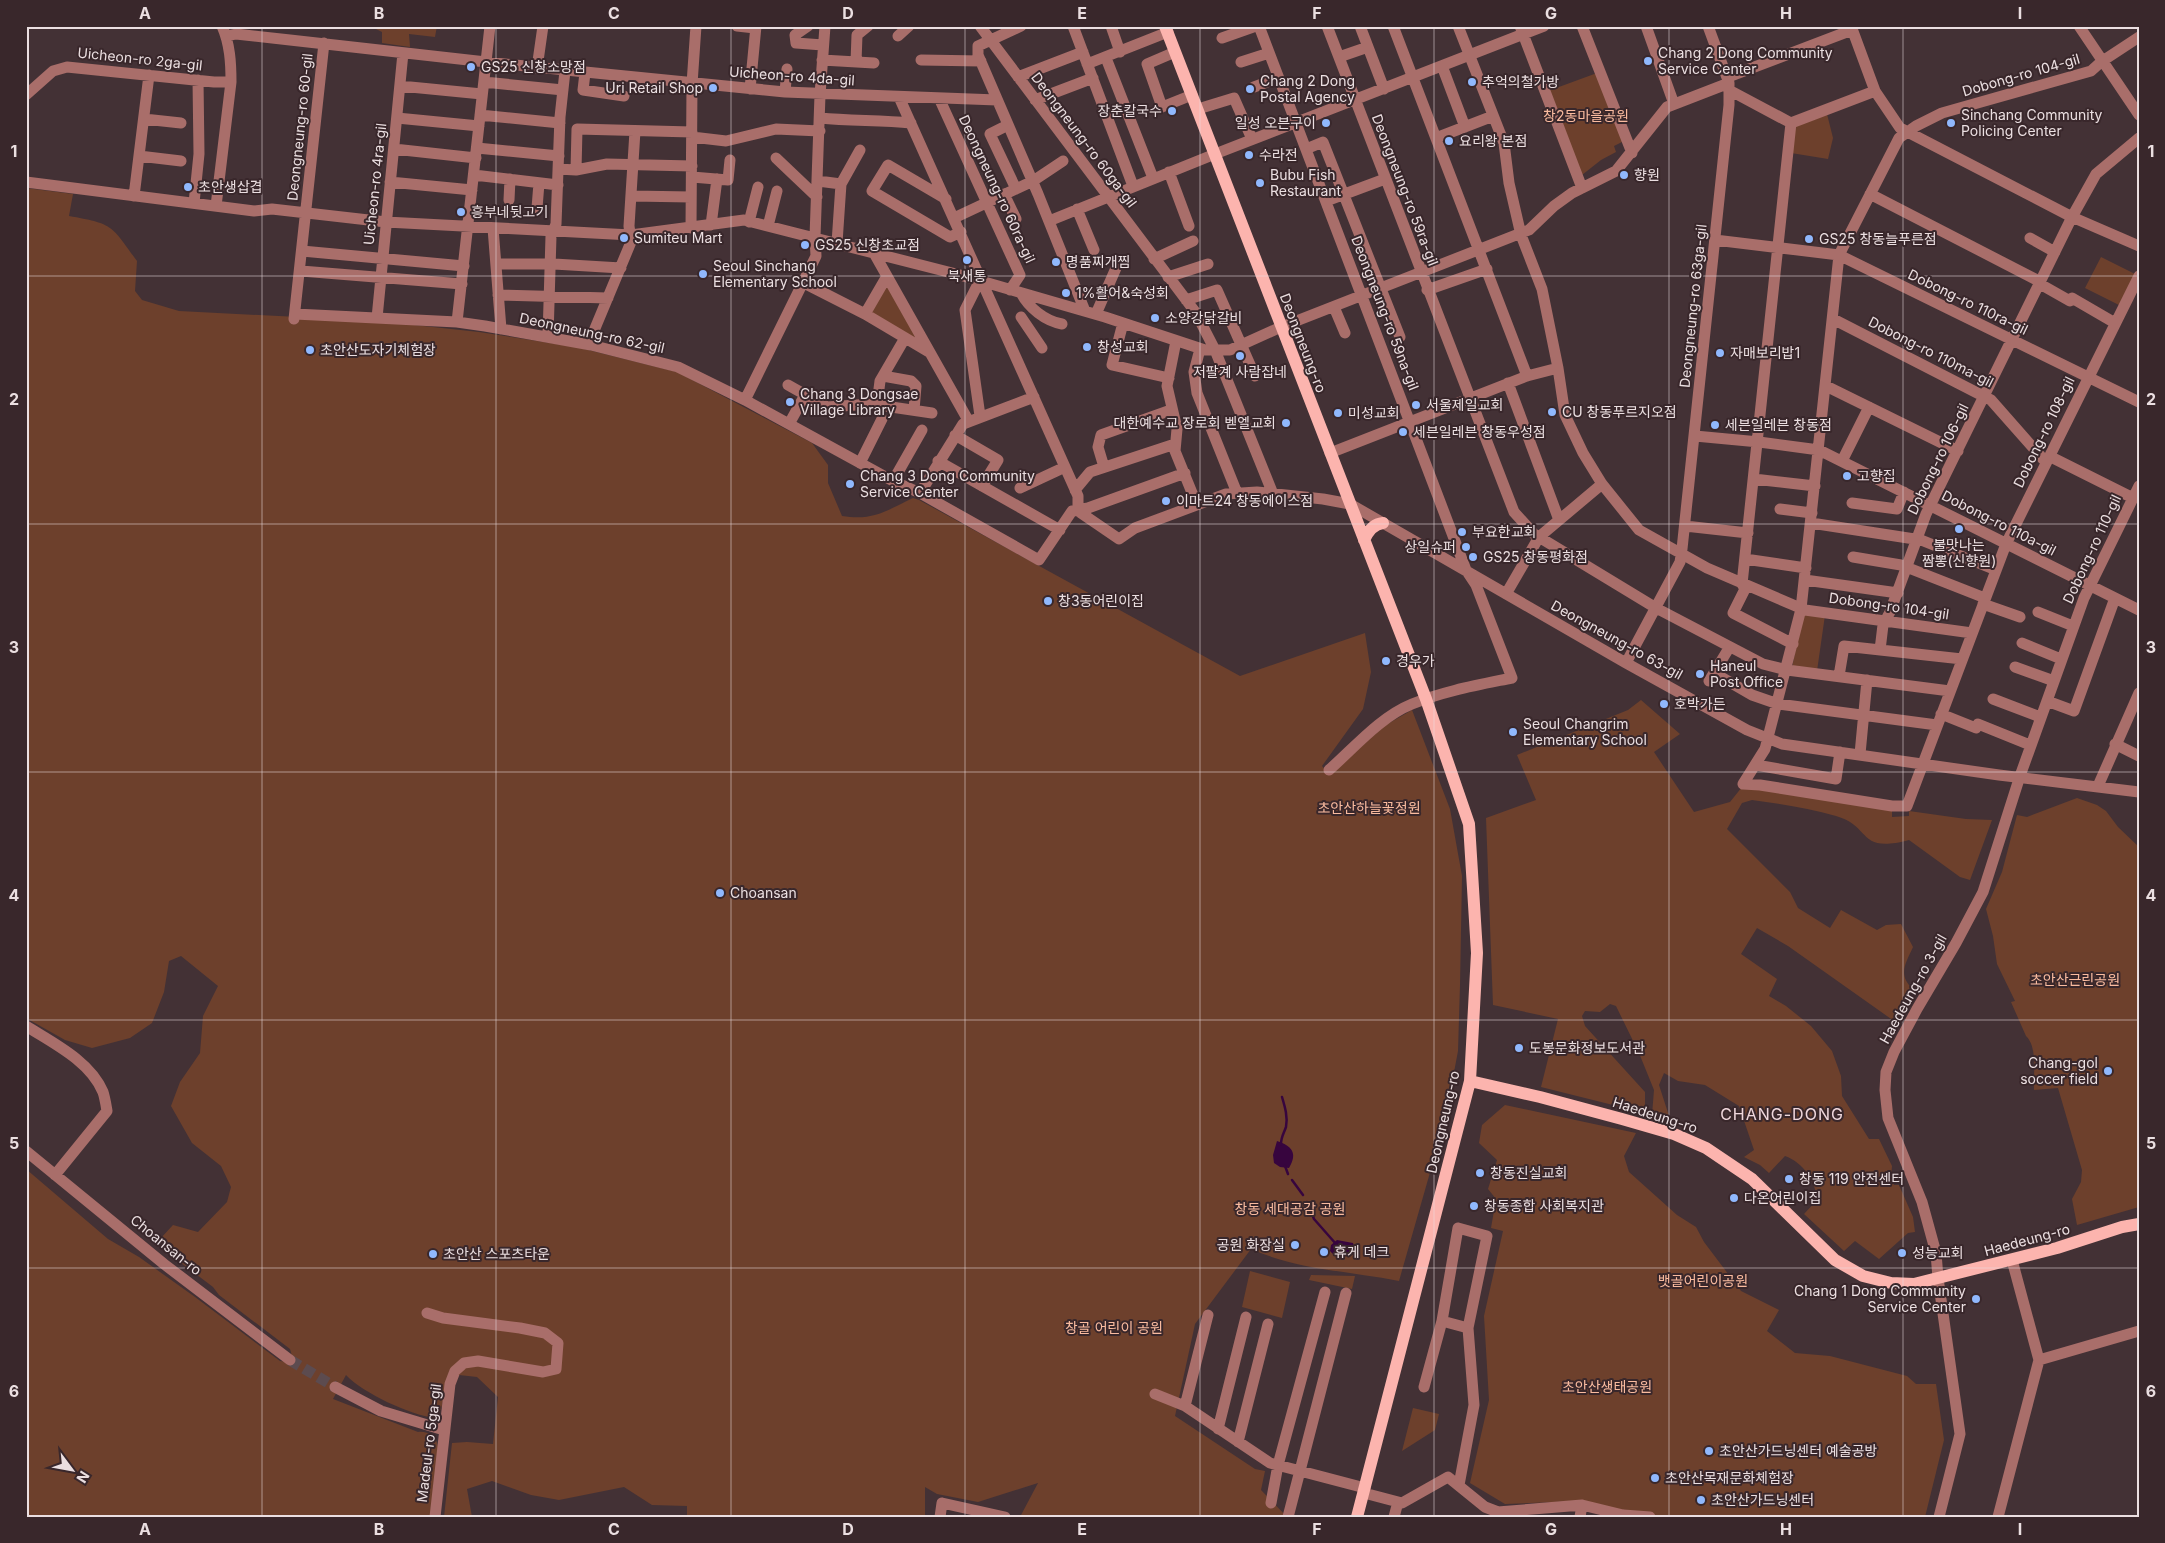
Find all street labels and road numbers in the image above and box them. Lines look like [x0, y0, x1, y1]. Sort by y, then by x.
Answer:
street label: Uicheon-ro 2ga-gil [77, 43, 203, 74]
street label: Dobong-ro 104-gil [1960, 50, 2082, 99]
street label: Deongneung-ro 60-gil [283, 52, 316, 202]
street label: Uicheon-ro 4da-gil [729, 63, 855, 88]
street label: Deongneung-ro 60ga-gil [1028, 69, 1141, 211]
street label: Deongneung-ro 60ra-gil [956, 112, 1039, 266]
street label: Deongneung-ro 59ra-gil [1369, 112, 1442, 268]
street label: Uicheon-ro 4ra-gil [360, 122, 389, 246]
street label: Deongneung-ro 63ga-gil [1675, 223, 1710, 389]
street label: Deongneung-ro 59na-gil [1348, 233, 1423, 392]
street label: Dobong-ro 110ra-gil [1905, 265, 2031, 338]
street label: Deongneung-ro [1277, 291, 1330, 395]
street label: Deongneung-ro 62-gil [518, 309, 666, 356]
street label: Dobong-ro 110ma-gil [1866, 313, 1997, 391]
street label: Dobong-ro 108-gil [2009, 374, 2078, 490]
street label: Dobong-ro 106-gil [1903, 401, 1972, 517]
street label: Dobong-ro 110a-gil [1939, 486, 2059, 559]
street label: Dobong-ro 110-gil [2059, 492, 2124, 606]
street label: Dobong-ro 104-gil [1828, 589, 1950, 622]
street label: Deongneung-ro 63-gil [1548, 596, 1686, 683]
street label: Haedeung-ro 3-gil [1875, 931, 1950, 1046]
street label: Deongneung-ro [1422, 1069, 1463, 1175]
street label: Haedeung-ro [1611, 1093, 1700, 1136]
street label: Choansan-ro [127, 1211, 205, 1278]
street label: Haedeung-ro [1982, 1220, 2072, 1259]
street label: Madeul-ro 5ga-gil [413, 1383, 444, 1503]

